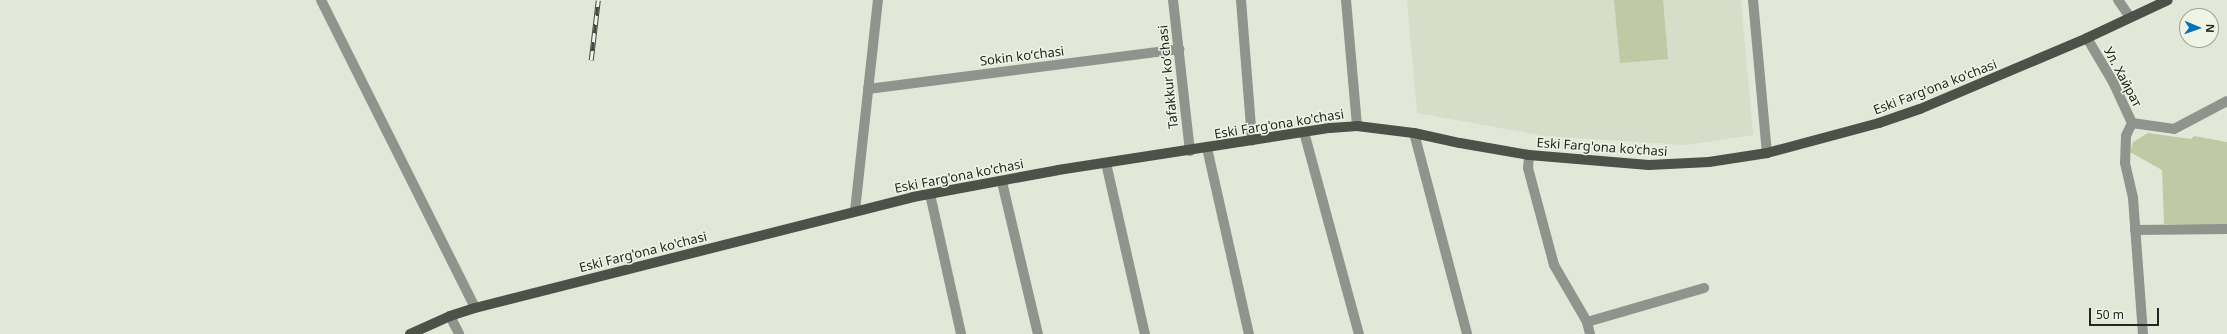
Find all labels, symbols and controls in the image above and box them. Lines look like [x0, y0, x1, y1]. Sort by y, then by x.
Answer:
north arrow [2179, 8, 2219, 48]
street label: Tafakkur koʻchasi [1155, 24, 1181, 130]
text: N [2203, 24, 2218, 33]
street label: Sokin koʻchasi [979, 43, 1065, 69]
street label: Ул. Хайрат [2101, 44, 2145, 110]
street label: Eski Farg'ona ko'chasi [1871, 56, 1999, 118]
street label: Eski Farg'ona ko'chasi [1213, 106, 1345, 142]
street label: Eski Farg'ona ko'chasi [1536, 135, 1668, 159]
street label: Eski Farg'ona ko'chasi [893, 156, 1025, 196]
street label: Eski Farg'ona ko'chasi [578, 229, 708, 275]
scale bar [2091, 300, 2161, 326]
text: 50 m [2096, 306, 2124, 323]

